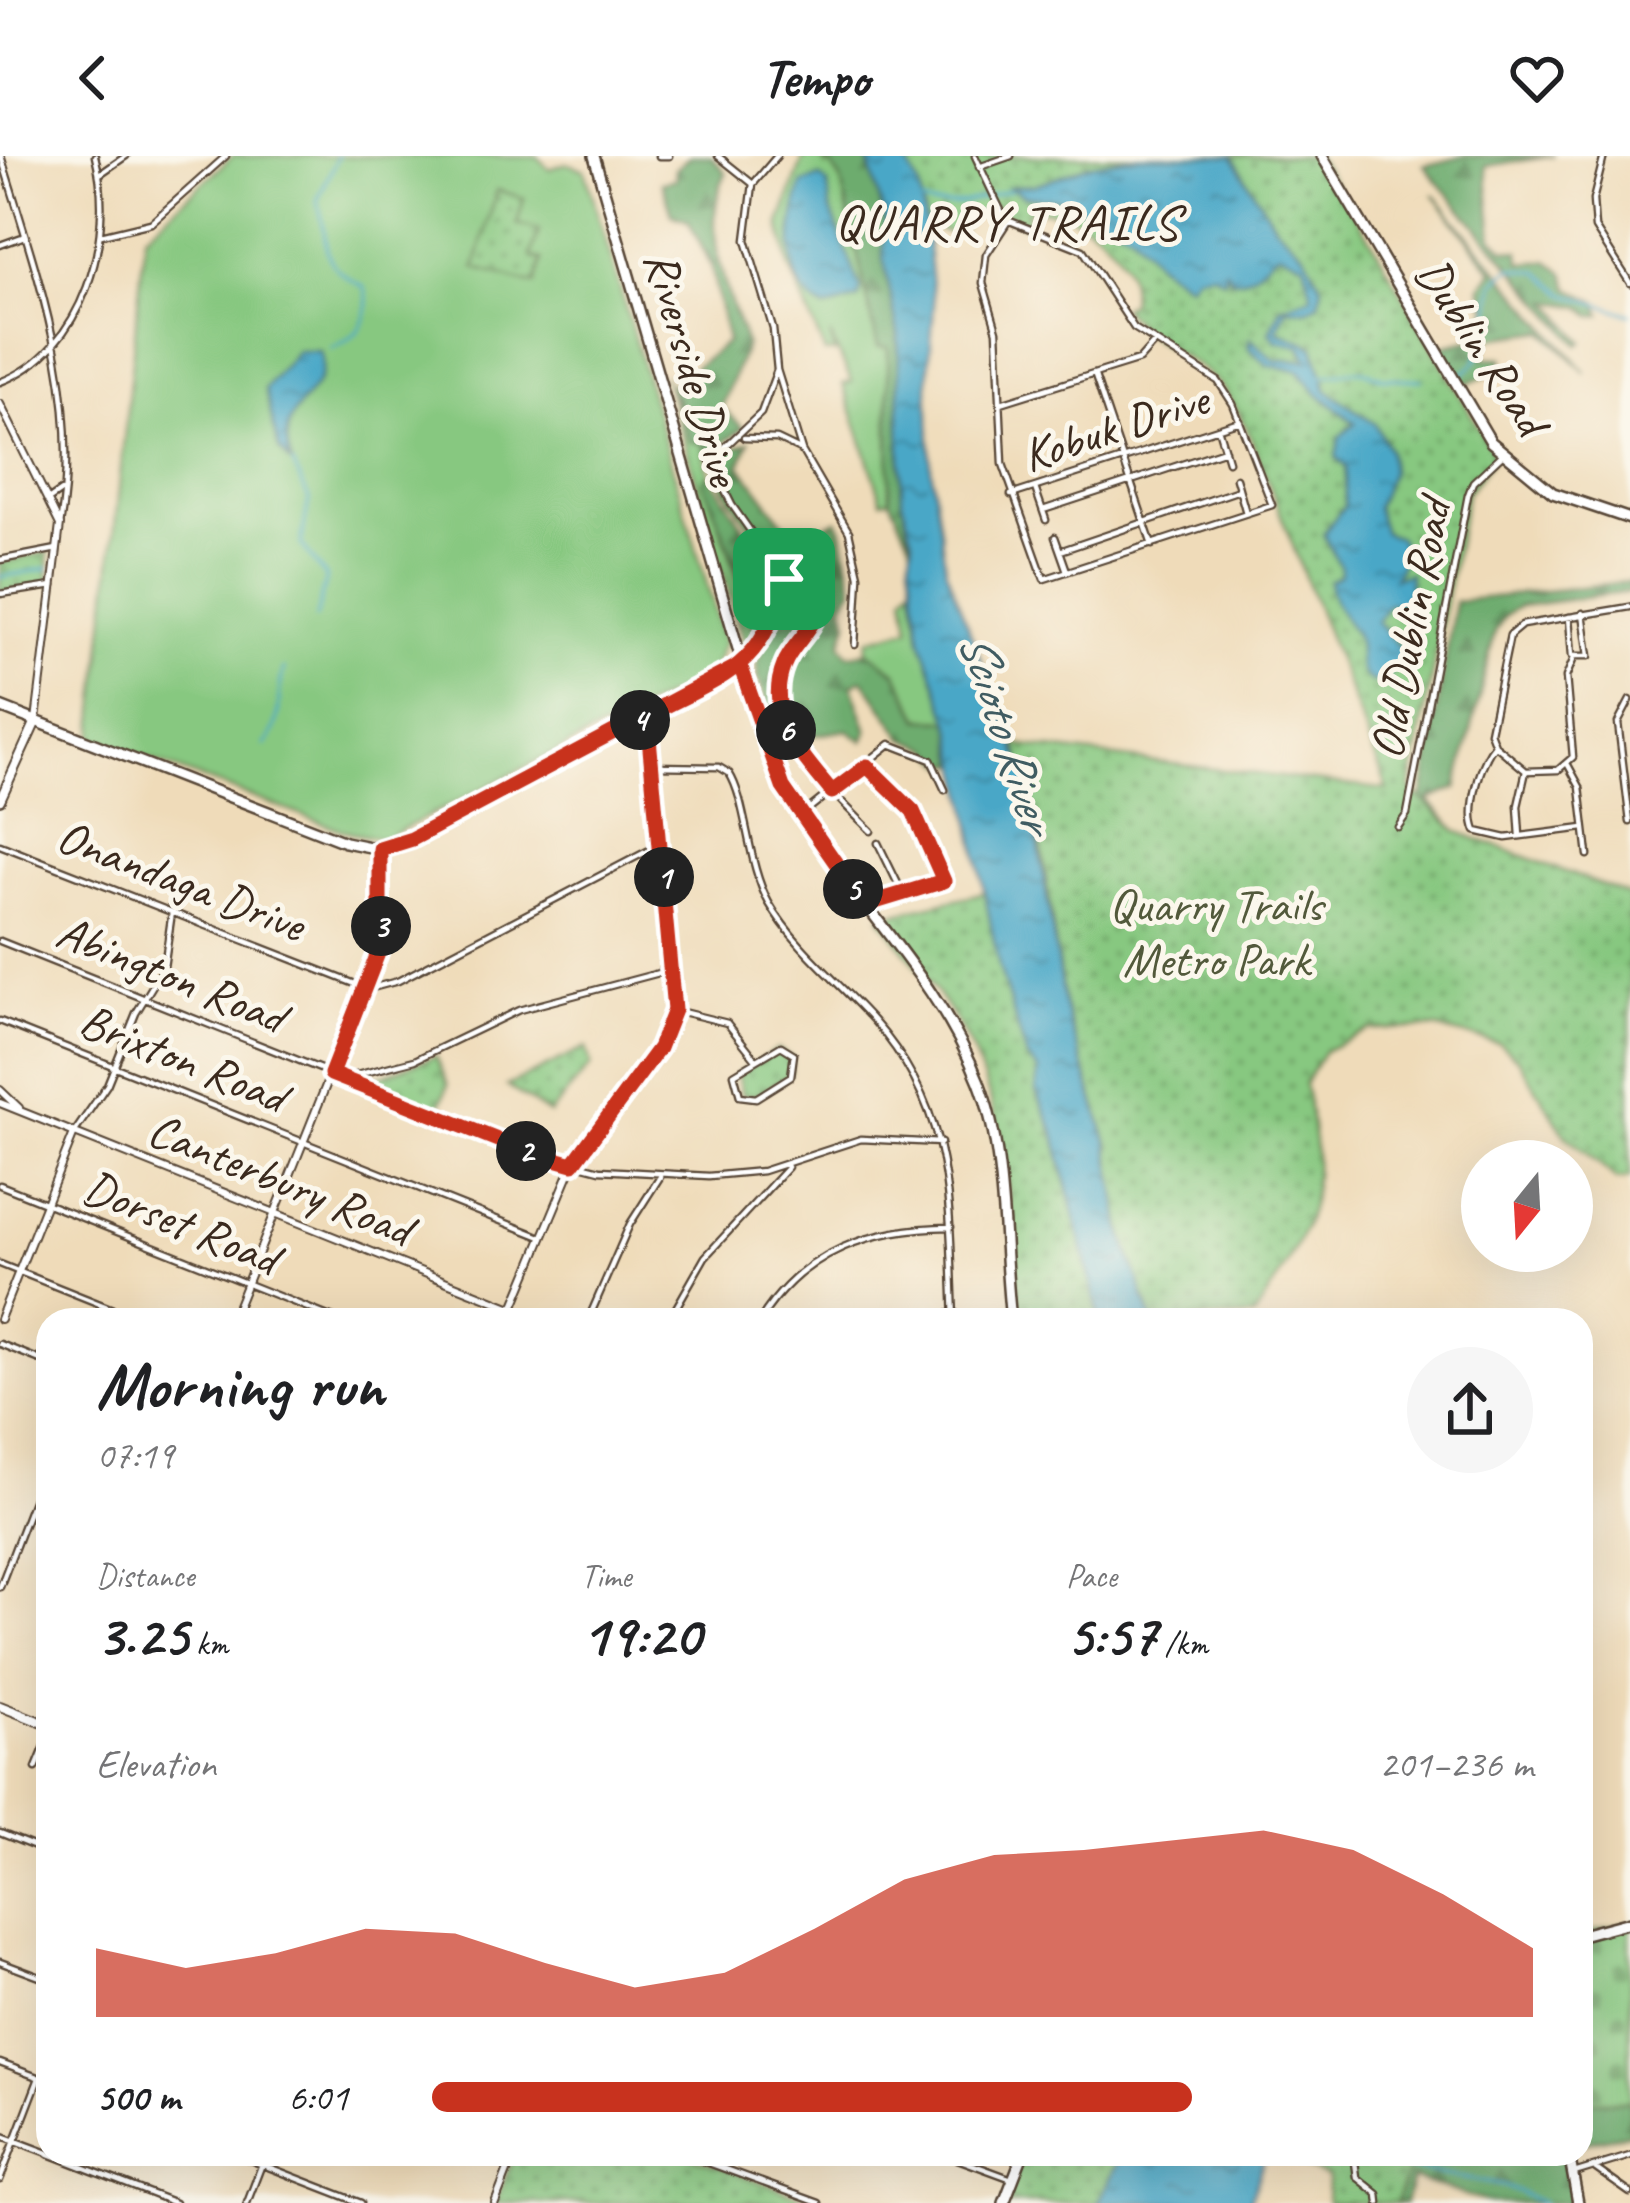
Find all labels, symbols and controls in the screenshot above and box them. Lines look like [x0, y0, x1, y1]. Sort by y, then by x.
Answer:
text: Tempo [761, 44, 869, 112]
icon: back [60, 45, 126, 111]
icon: heart [1504, 45, 1570, 111]
district label: QUARRY TRAILS [835, 190, 1187, 254]
street label: Riverside Drive [631, 244, 756, 495]
street label: Dublin Road [1403, 247, 1565, 451]
street label: Kobuk Drive [1015, 368, 1219, 485]
street label: Old Dublin Road [1356, 489, 1466, 763]
pin [733, 528, 835, 630]
icon: arrive [751, 546, 817, 612]
water label: Scioto River [945, 623, 1072, 847]
pin: 4 [610, 690, 670, 750]
text: 4 [633, 699, 647, 741]
pin: 6 [756, 700, 816, 760]
text: 6 [778, 709, 794, 751]
street label: Onandaga Drive [49, 805, 316, 956]
pin: 1 [634, 847, 694, 907]
text: 1 [657, 856, 671, 898]
pin: 5 [823, 859, 883, 919]
text: 5 [846, 868, 860, 910]
park label: Quarry Trails Metro Park [1109, 875, 1326, 990]
pin: 3 [351, 896, 411, 956]
street label: Abington Road [48, 901, 300, 1049]
text: 3 [374, 905, 388, 947]
street label: Brixton Road [72, 990, 301, 1129]
street label: Canterbury Road [140, 1099, 427, 1262]
pin: 2 [496, 1121, 556, 1181]
text: 2 [519, 1130, 533, 1172]
north arrow [1461, 1140, 1593, 1272]
map controls [1461, 1140, 1593, 1272]
street label: Dorset Road [75, 1156, 293, 1291]
text: Morning run [96, 1344, 384, 1427]
button: share [1407, 1347, 1533, 1473]
text: 07:19 [96, 1431, 174, 1480]
text: Distance [96, 1555, 194, 1597]
text: Time [581, 1555, 632, 1597]
text: Pace [1066, 1555, 1117, 1597]
text: 3.25 [96, 1597, 188, 1673]
text: 19:20 [581, 1597, 700, 1673]
text: 5:57 [1066, 1597, 1157, 1673]
text: km [188, 1623, 228, 1665]
text: /km [1157, 1623, 1208, 1665]
text: Elevation [96, 1740, 216, 1789]
text: 201–236 m [1379, 1740, 1533, 1789]
text: 500 m [96, 2073, 180, 2122]
text: 6:01 [288, 2073, 348, 2122]

